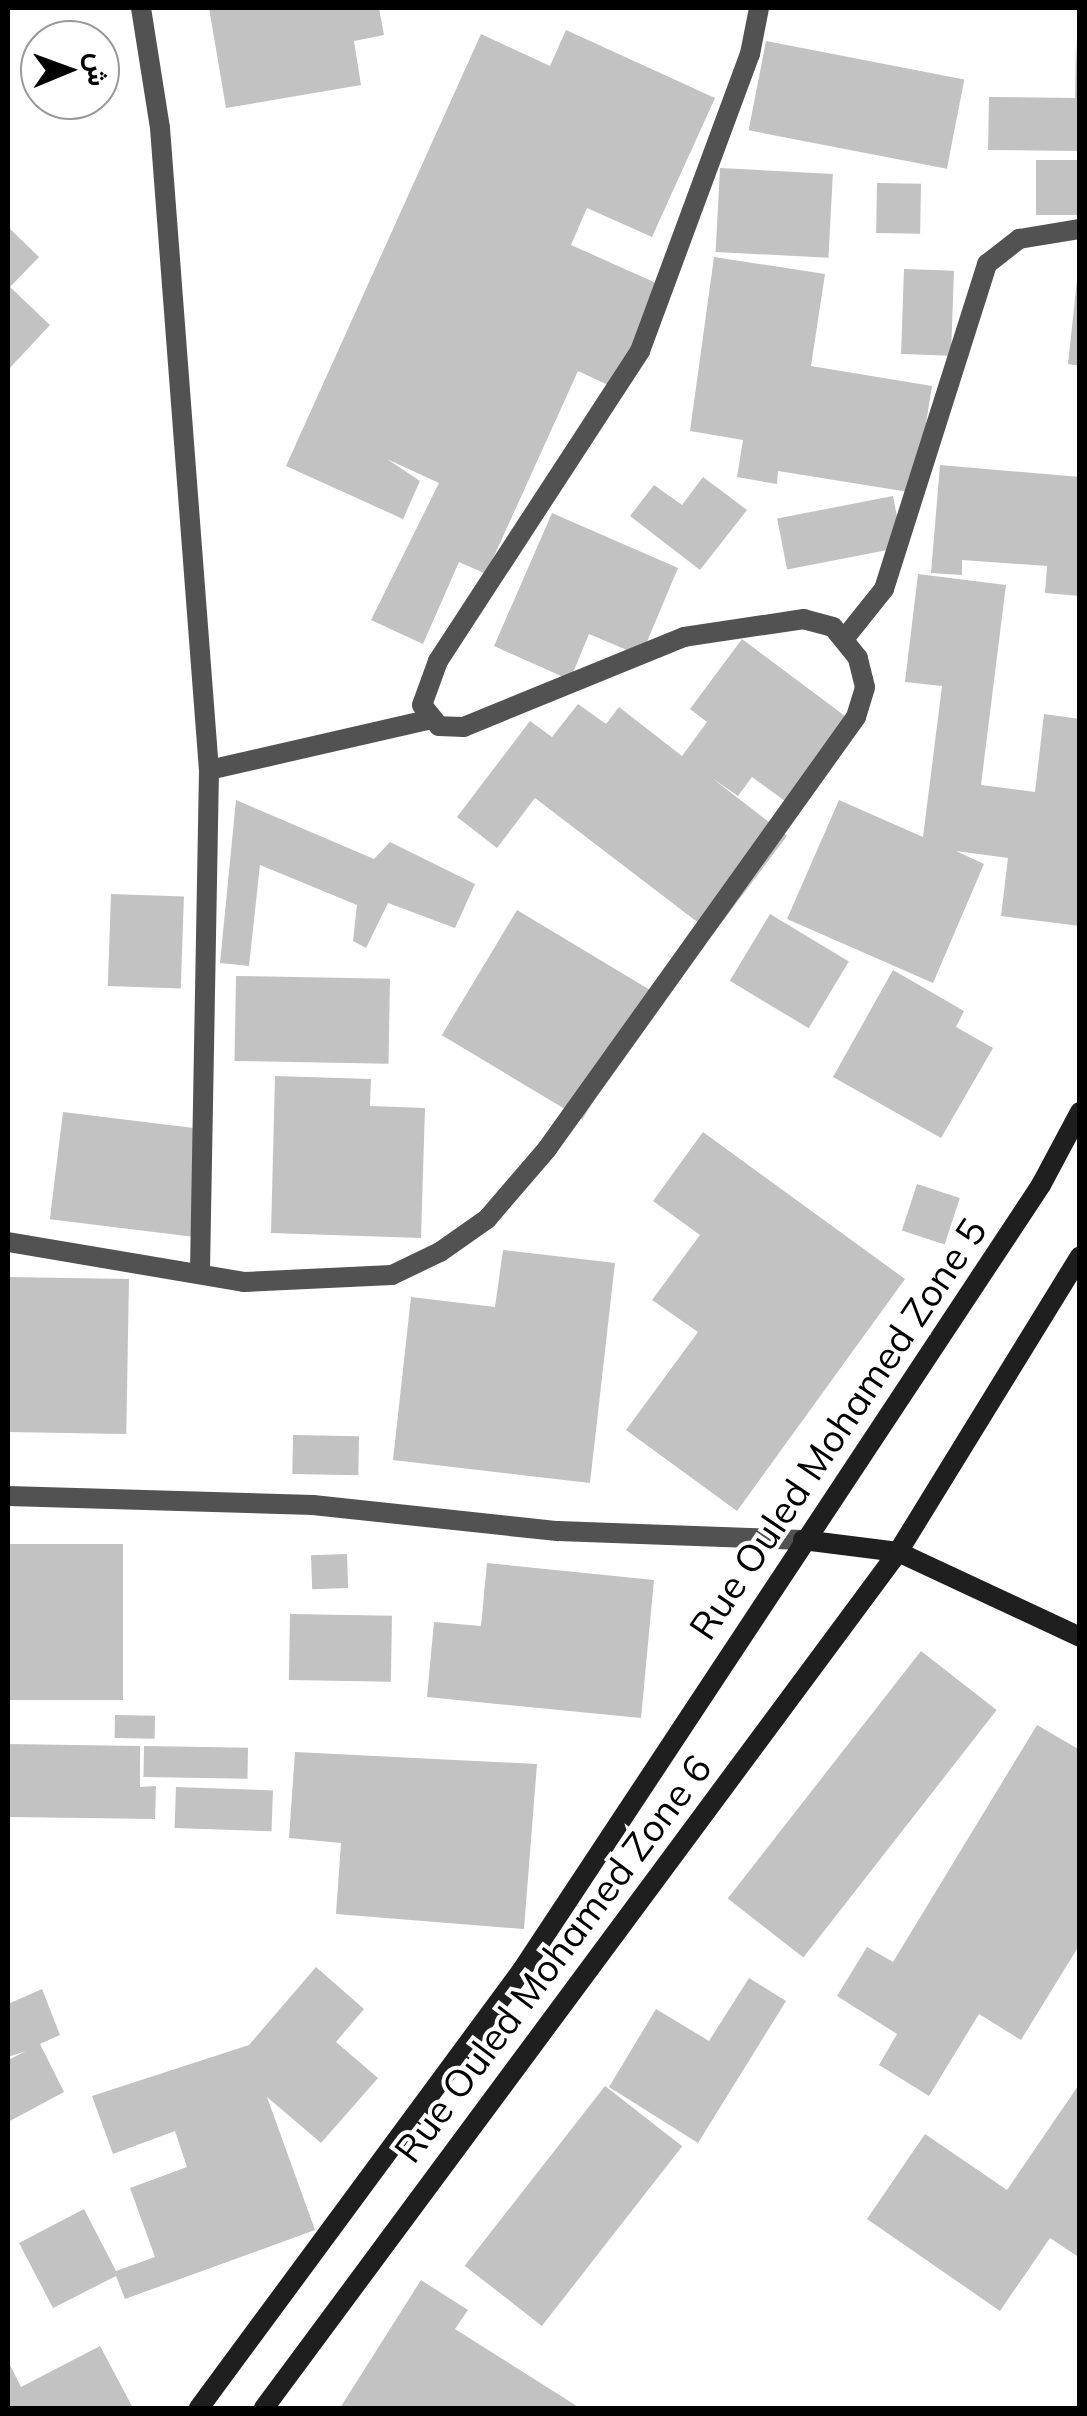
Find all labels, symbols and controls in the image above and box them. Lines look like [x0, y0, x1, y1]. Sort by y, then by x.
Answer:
north arrow [20, 20, 120, 120]
text: ش [81, 52, 116, 87]
street label: Rue Ouled Mohamed Zone 5 [680, 1210, 996, 1648]
street label: Rue Ouled Mohamed Zone 6 [385, 1746, 721, 2172]

